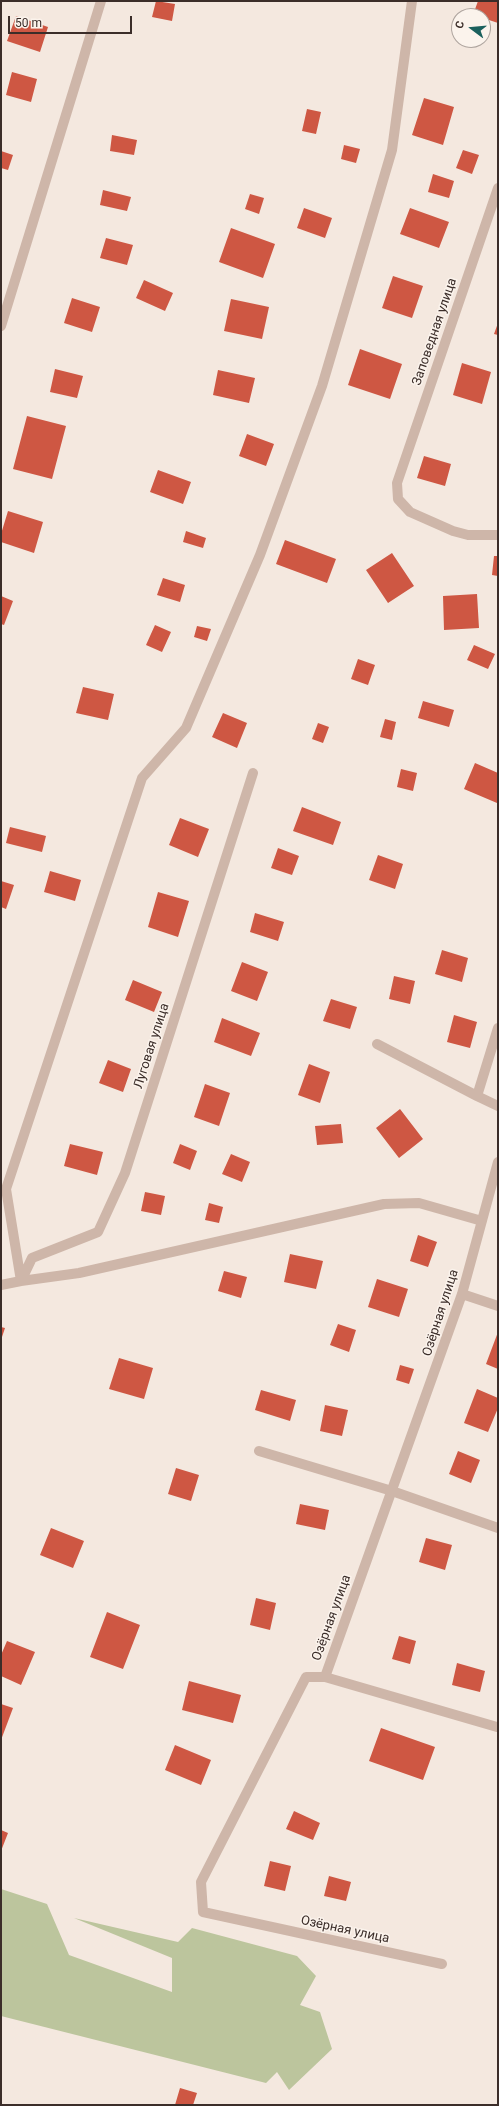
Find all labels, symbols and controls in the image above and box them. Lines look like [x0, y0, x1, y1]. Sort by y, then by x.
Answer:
scale bar [10, 8, 134, 34]
north arrow [451, 8, 491, 48]
text: 50 m [15, 16, 42, 30]
text: С [453, 20, 467, 30]
street label: Заповедная улица [409, 276, 461, 388]
street label: Луговая улица [131, 1001, 173, 1091]
street label: Озёрная улица [420, 1268, 462, 1358]
street label: Озёрная улица [309, 1573, 355, 1663]
street label: Озёрная улица [299, 1913, 391, 1947]

